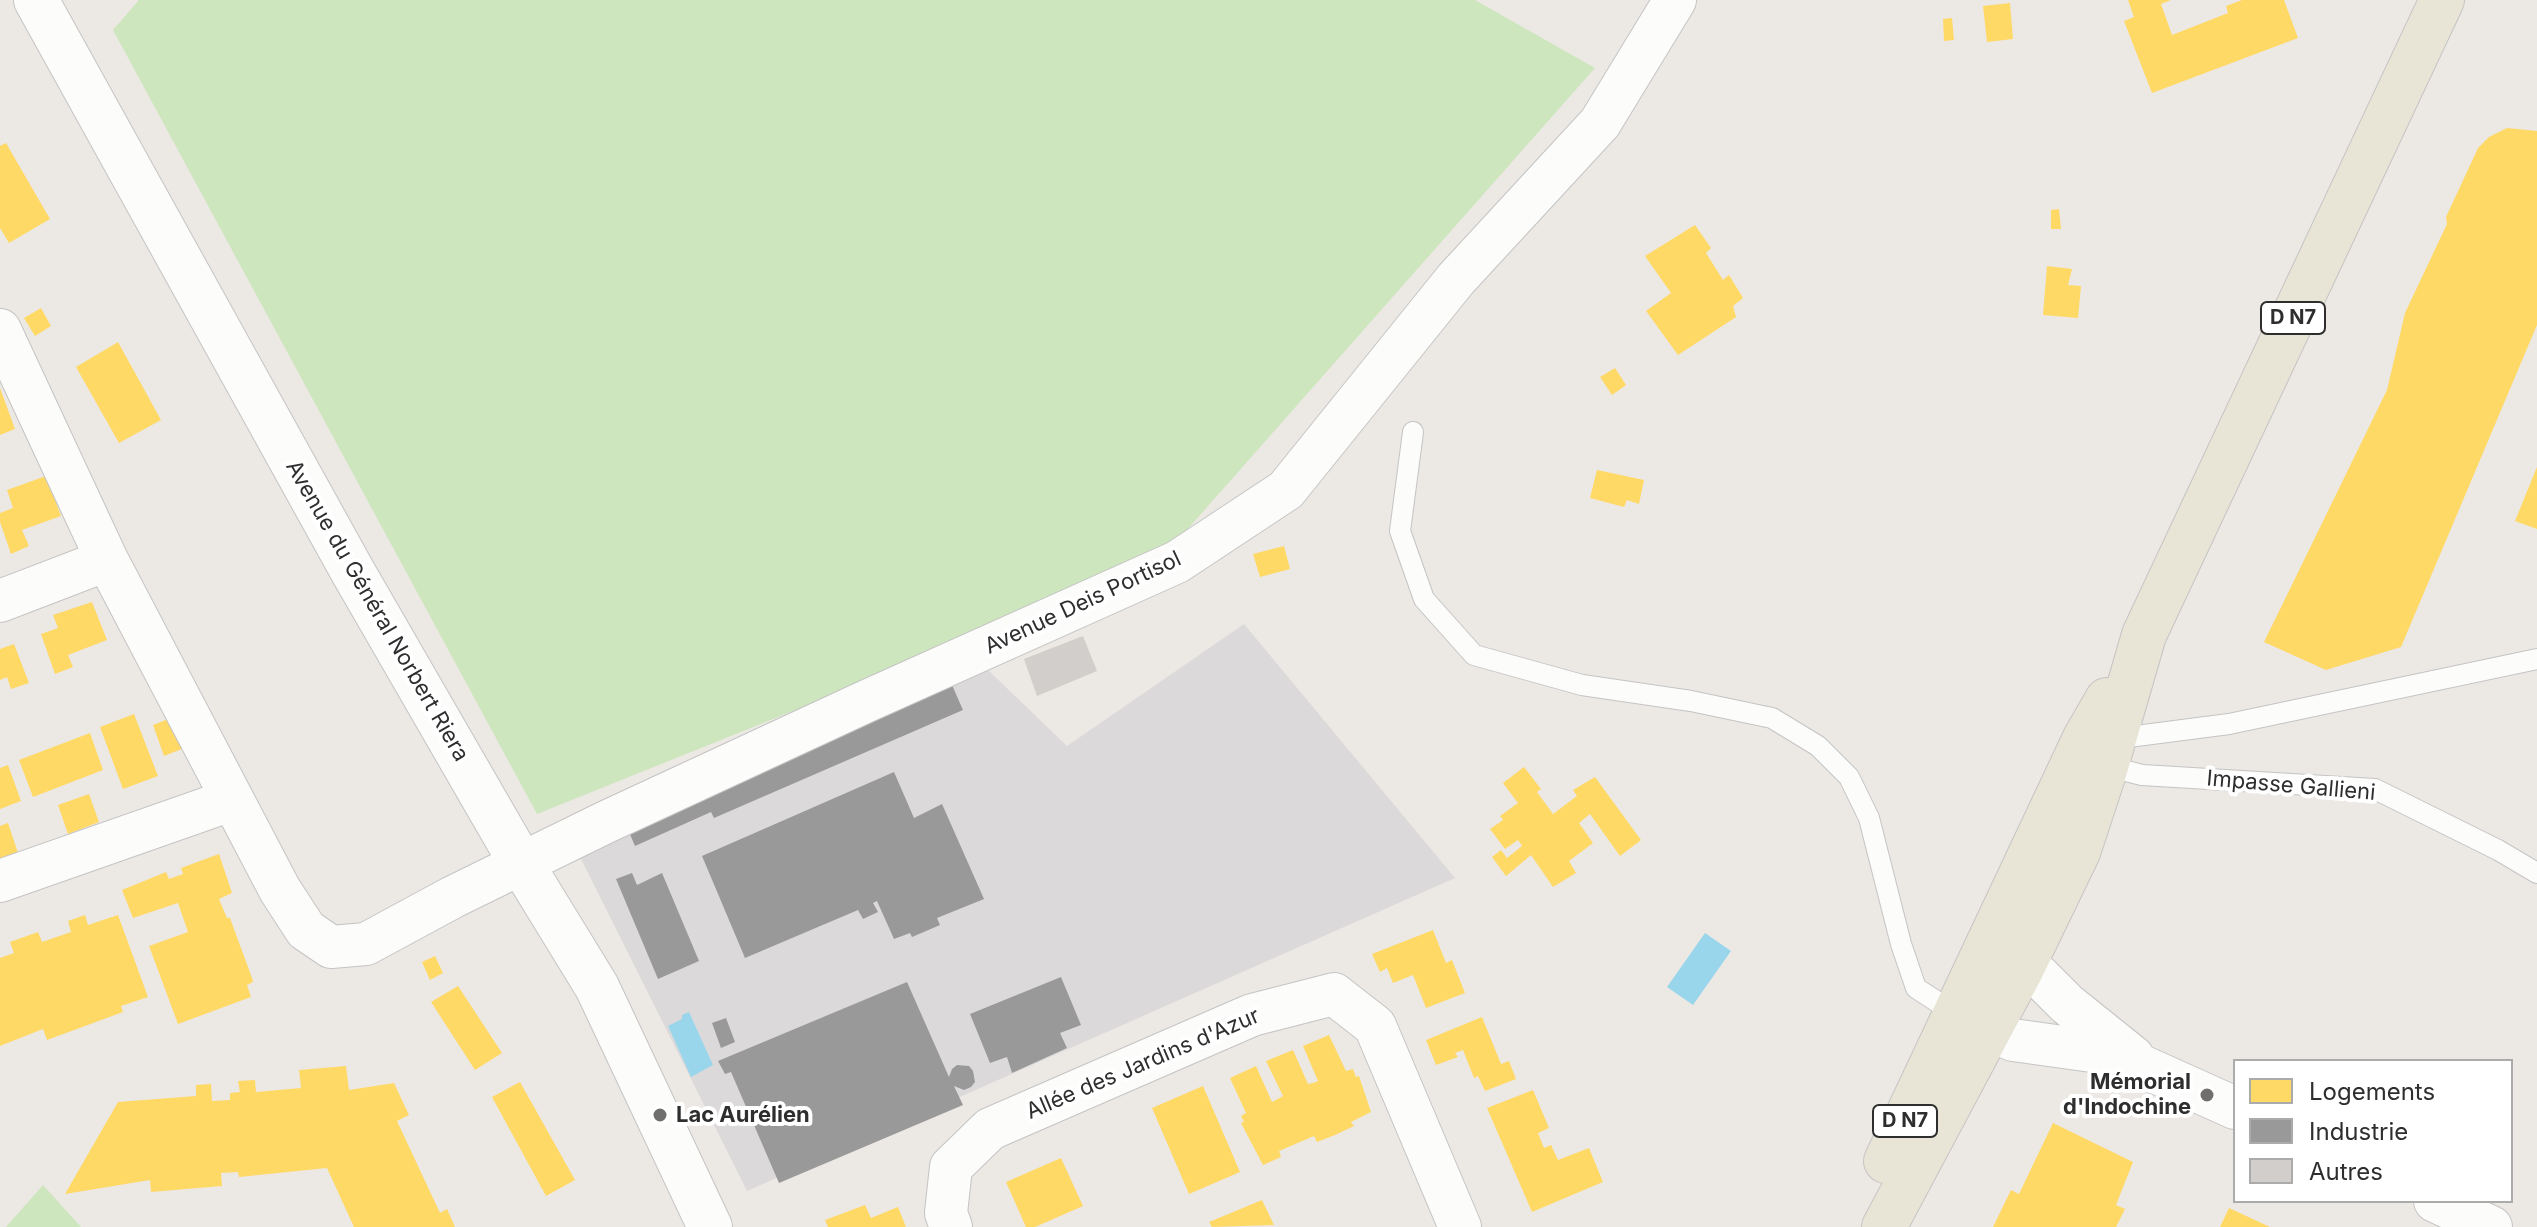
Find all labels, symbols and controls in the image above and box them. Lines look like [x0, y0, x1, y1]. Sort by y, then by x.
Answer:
road number: D N7 [2261, 302, 2325, 334]
street label: Avenue du Général Norbert Riera [280, 456, 474, 766]
street label: Avenue Deis Portisol [981, 546, 1185, 660]
street label: Impasse Gallieni [2205, 765, 2377, 807]
street label: Allée des Jardins d'Azur [1022, 1003, 1264, 1125]
legend [2233, 1059, 2513, 1203]
place label: Mémorial d'Indochine [2063, 1069, 2191, 1120]
text: Logements [2309, 1077, 2435, 1106]
marker: Mémorial d'Indochine [2198, 1086, 2216, 1104]
place label: Lac Aurélien [676, 1102, 810, 1128]
road number: D N7 [1873, 1105, 1937, 1137]
marker: Lac Aurélien [651, 1106, 669, 1124]
text: Industrie [2309, 1117, 2408, 1146]
text: Autres [2309, 1157, 2383, 1186]

